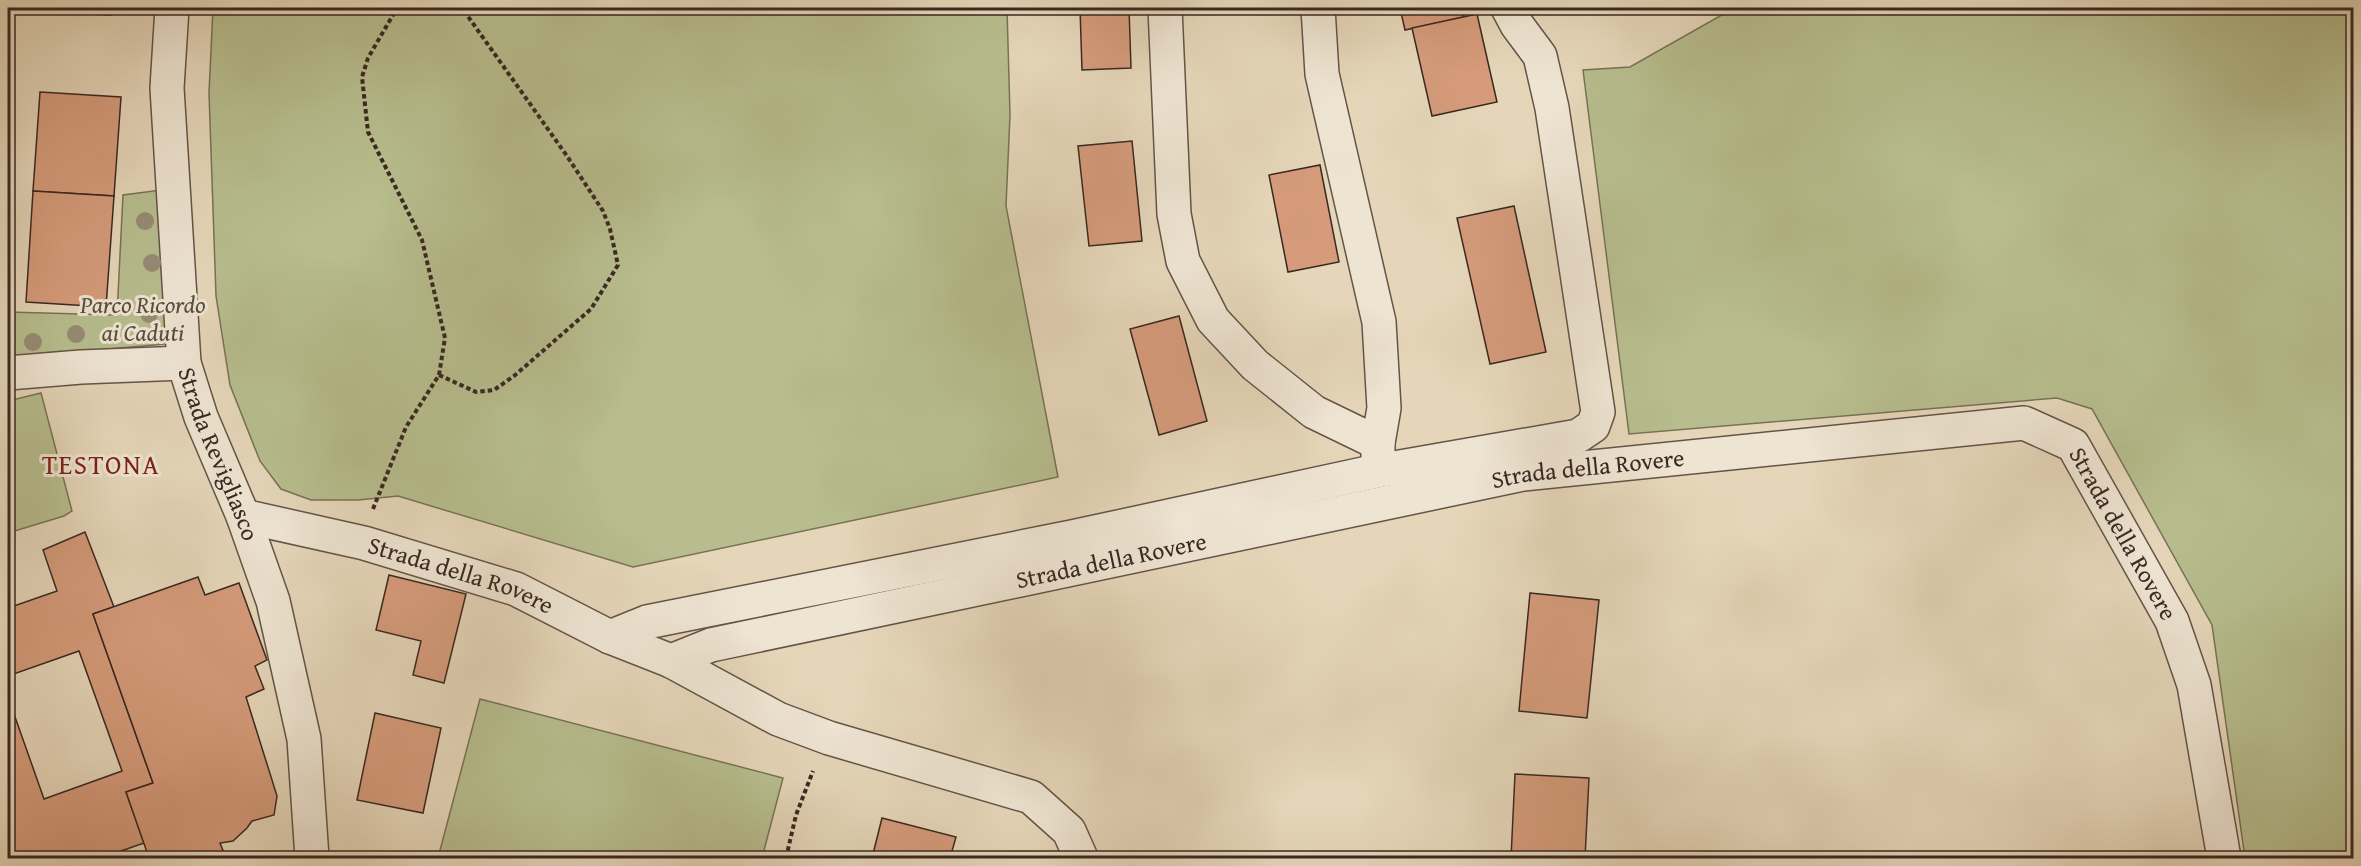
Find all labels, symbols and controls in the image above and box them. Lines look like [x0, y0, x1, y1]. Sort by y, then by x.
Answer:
park label: Parco Ricordo ai Caduti [79, 287, 206, 350]
street label: Strada Revigliasco [169, 363, 268, 545]
street label: Strada della Rovere [1488, 440, 1686, 497]
street label: Strada della Rovere [2061, 440, 2186, 627]
district label: TESTONA [42, 444, 160, 484]
street label: Strada della Rovere [1013, 523, 1210, 597]
street label: Strada della Rovere [364, 527, 560, 622]

